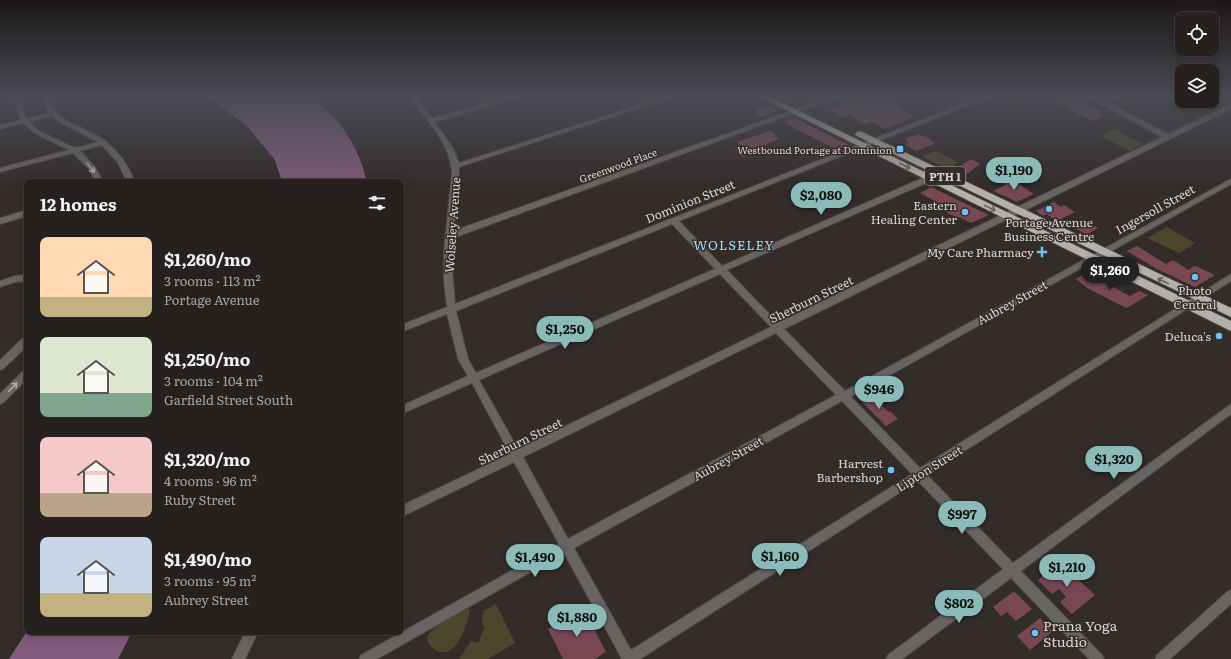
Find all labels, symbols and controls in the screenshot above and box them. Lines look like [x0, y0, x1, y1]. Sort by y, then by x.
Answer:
map controls [1175, 12, 1219, 108]
button: locate [1175, 12, 1219, 56]
button: layers [1175, 64, 1219, 108]
place label: Westbound Portage at Dominion [737, 142, 892, 157]
street label: Greenwood Place [577, 144, 659, 186]
marker: Westbound Portage at Dominion [895, 144, 905, 154]
pin: $1,190 [981, 157, 1047, 191]
text: $1,190 [995, 160, 1033, 179]
one-way arrow [87, 162, 96, 173]
one-way arrow [899, 163, 911, 170]
road number: PTH 1 [925, 167, 965, 185]
street label: Dominion Street [642, 175, 738, 227]
street label: Wolseley Avenue [440, 177, 464, 273]
street label: Ingersoll Street [1112, 180, 1198, 238]
pin: $2,080 [788, 182, 854, 216]
text: $2,080 [800, 185, 842, 204]
text: 12 homes [40, 191, 116, 216]
icon: filters [366, 192, 388, 214]
place label: Eastern Healing Center [871, 196, 957, 228]
marker: Portage Avenue Business Centre [1044, 204, 1054, 214]
one-way arrow [984, 205, 996, 212]
marker: Eastern Healing Center [960, 207, 970, 217]
place label: Portage Avenue Business Centre [1004, 213, 1094, 245]
district label: WOLSELEY [693, 235, 775, 254]
place label: My Care Pharmacy [927, 243, 1034, 261]
text: $1,260/mo [164, 246, 251, 271]
marker: My Care Pharmacy [1037, 247, 1047, 257]
icon: home [72, 253, 120, 301]
pin: $1,260 [1077, 257, 1143, 291]
text: $1,260 [1090, 260, 1130, 279]
text: 3 rooms · 113 m² [164, 271, 261, 290]
street label: Sherburn Street [766, 271, 856, 327]
marker: Photo Central [1190, 272, 1200, 282]
street label: Aubrey Street [973, 275, 1051, 329]
one-way arrow [1158, 277, 1170, 284]
place label: Photo Central [1174, 281, 1216, 313]
text: Portage Avenue [164, 290, 260, 309]
pin: $1,250 [532, 316, 598, 350]
text: $1,250 [545, 319, 585, 338]
place label: Deluca's [1164, 327, 1212, 345]
marker: Deluca's [1214, 331, 1224, 341]
text: $1,250/mo [164, 346, 250, 371]
icon: home [72, 353, 120, 401]
text: 3 rooms · 104 m² [164, 371, 263, 390]
pin: $946 [855, 376, 903, 410]
text: $946 [864, 379, 894, 398]
one-way arrow [8, 382, 18, 392]
text: Garfield Street South [164, 390, 293, 409]
street label: Sherburn Street [475, 413, 565, 469]
street label: Aubrey Street [689, 431, 767, 485]
street label: Lipton Street [892, 440, 966, 496]
text: $1,320/mo [164, 446, 250, 471]
pin: $1,320 [1081, 446, 1147, 480]
text: $1,320 [1094, 449, 1134, 468]
icon: home [72, 453, 120, 501]
place label: Harvest Barbershop [817, 454, 883, 486]
marker: Harvest Barbershop [886, 465, 896, 475]
text: 4 rooms · 96 m² [164, 471, 257, 490]
text: Ruby Street [164, 490, 236, 509]
pin: $997 [938, 501, 986, 535]
text: $997 [947, 504, 977, 523]
pin: $1,160 [747, 543, 813, 577]
pin: $1,490 [502, 544, 568, 578]
text: $1,490/mo [164, 546, 252, 571]
text: $1,160 [761, 546, 799, 565]
text: $1,490 [515, 547, 555, 566]
icon: home [72, 553, 120, 601]
pin: $1,210 [1034, 554, 1100, 588]
text: $1,210 [1048, 557, 1086, 576]
text: 3 rooms · 95 m² [164, 571, 256, 590]
text: Aubrey Street [164, 590, 249, 609]
pin: $802 [935, 590, 983, 624]
text: $802 [944, 593, 974, 612]
pin: $1,880 [544, 604, 610, 638]
text: $1,880 [557, 607, 597, 626]
place label: Prana Yoga Studio [1043, 615, 1118, 651]
marker: Prana Yoga Studio [1030, 628, 1040, 638]

